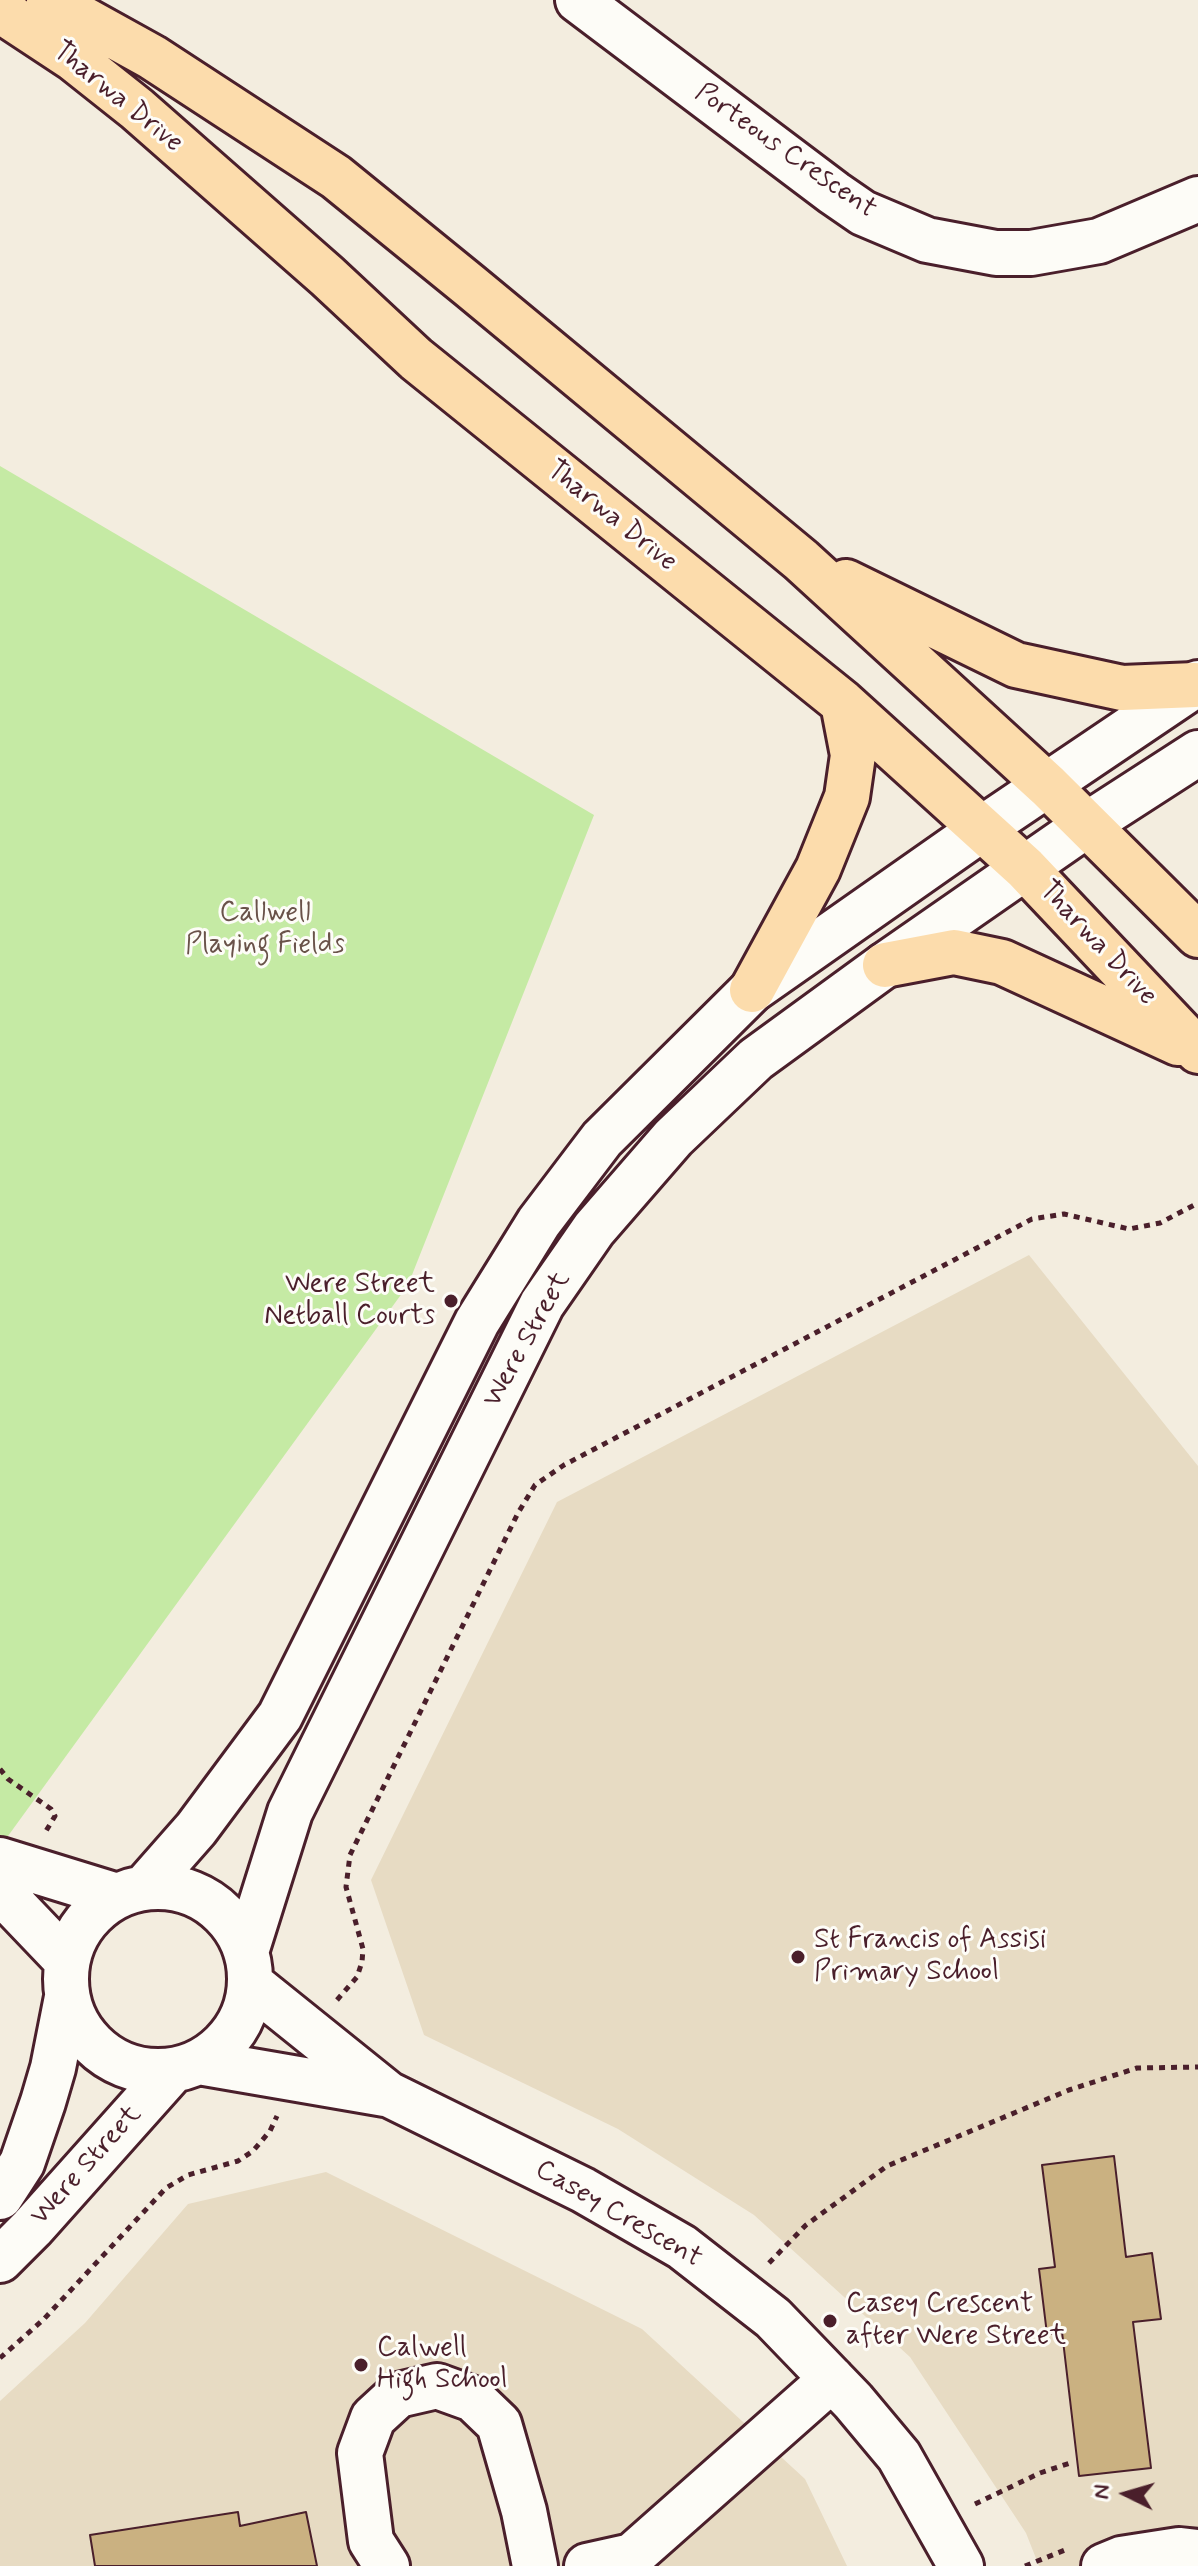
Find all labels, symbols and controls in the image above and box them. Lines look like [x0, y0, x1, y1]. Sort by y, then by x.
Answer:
street label: Tharwa Drive [45, 35, 189, 161]
street label: Porteous Crescent [688, 77, 882, 227]
street label: Tharwa Drive [539, 454, 683, 580]
street label: Tharwa Drive [1031, 875, 1163, 1013]
park label: Callwell Playing Fields [185, 897, 345, 963]
street label: Were Street [477, 1266, 579, 1414]
place label: Were Street Netball Courts [264, 1268, 435, 1334]
marker: Were Street Netball Courts [442, 1292, 460, 1310]
place label: St Francis of Assisi Primary School [814, 1924, 1046, 1990]
marker: St Francis of Assisi Primary School [789, 1948, 807, 1966]
street label: Were Street [24, 2099, 150, 2233]
street label: Casey Crescent [529, 2154, 707, 2276]
place label: Casey Crescent after Were Street [846, 2288, 1066, 2354]
marker: Casey Crescent after Were Street [821, 2312, 839, 2330]
place label: Calwell High School [377, 2332, 507, 2398]
marker: Calwell High School [352, 2356, 370, 2374]
north arrow [1086, 2454, 1166, 2534]
text: N [1088, 2483, 1117, 2500]

